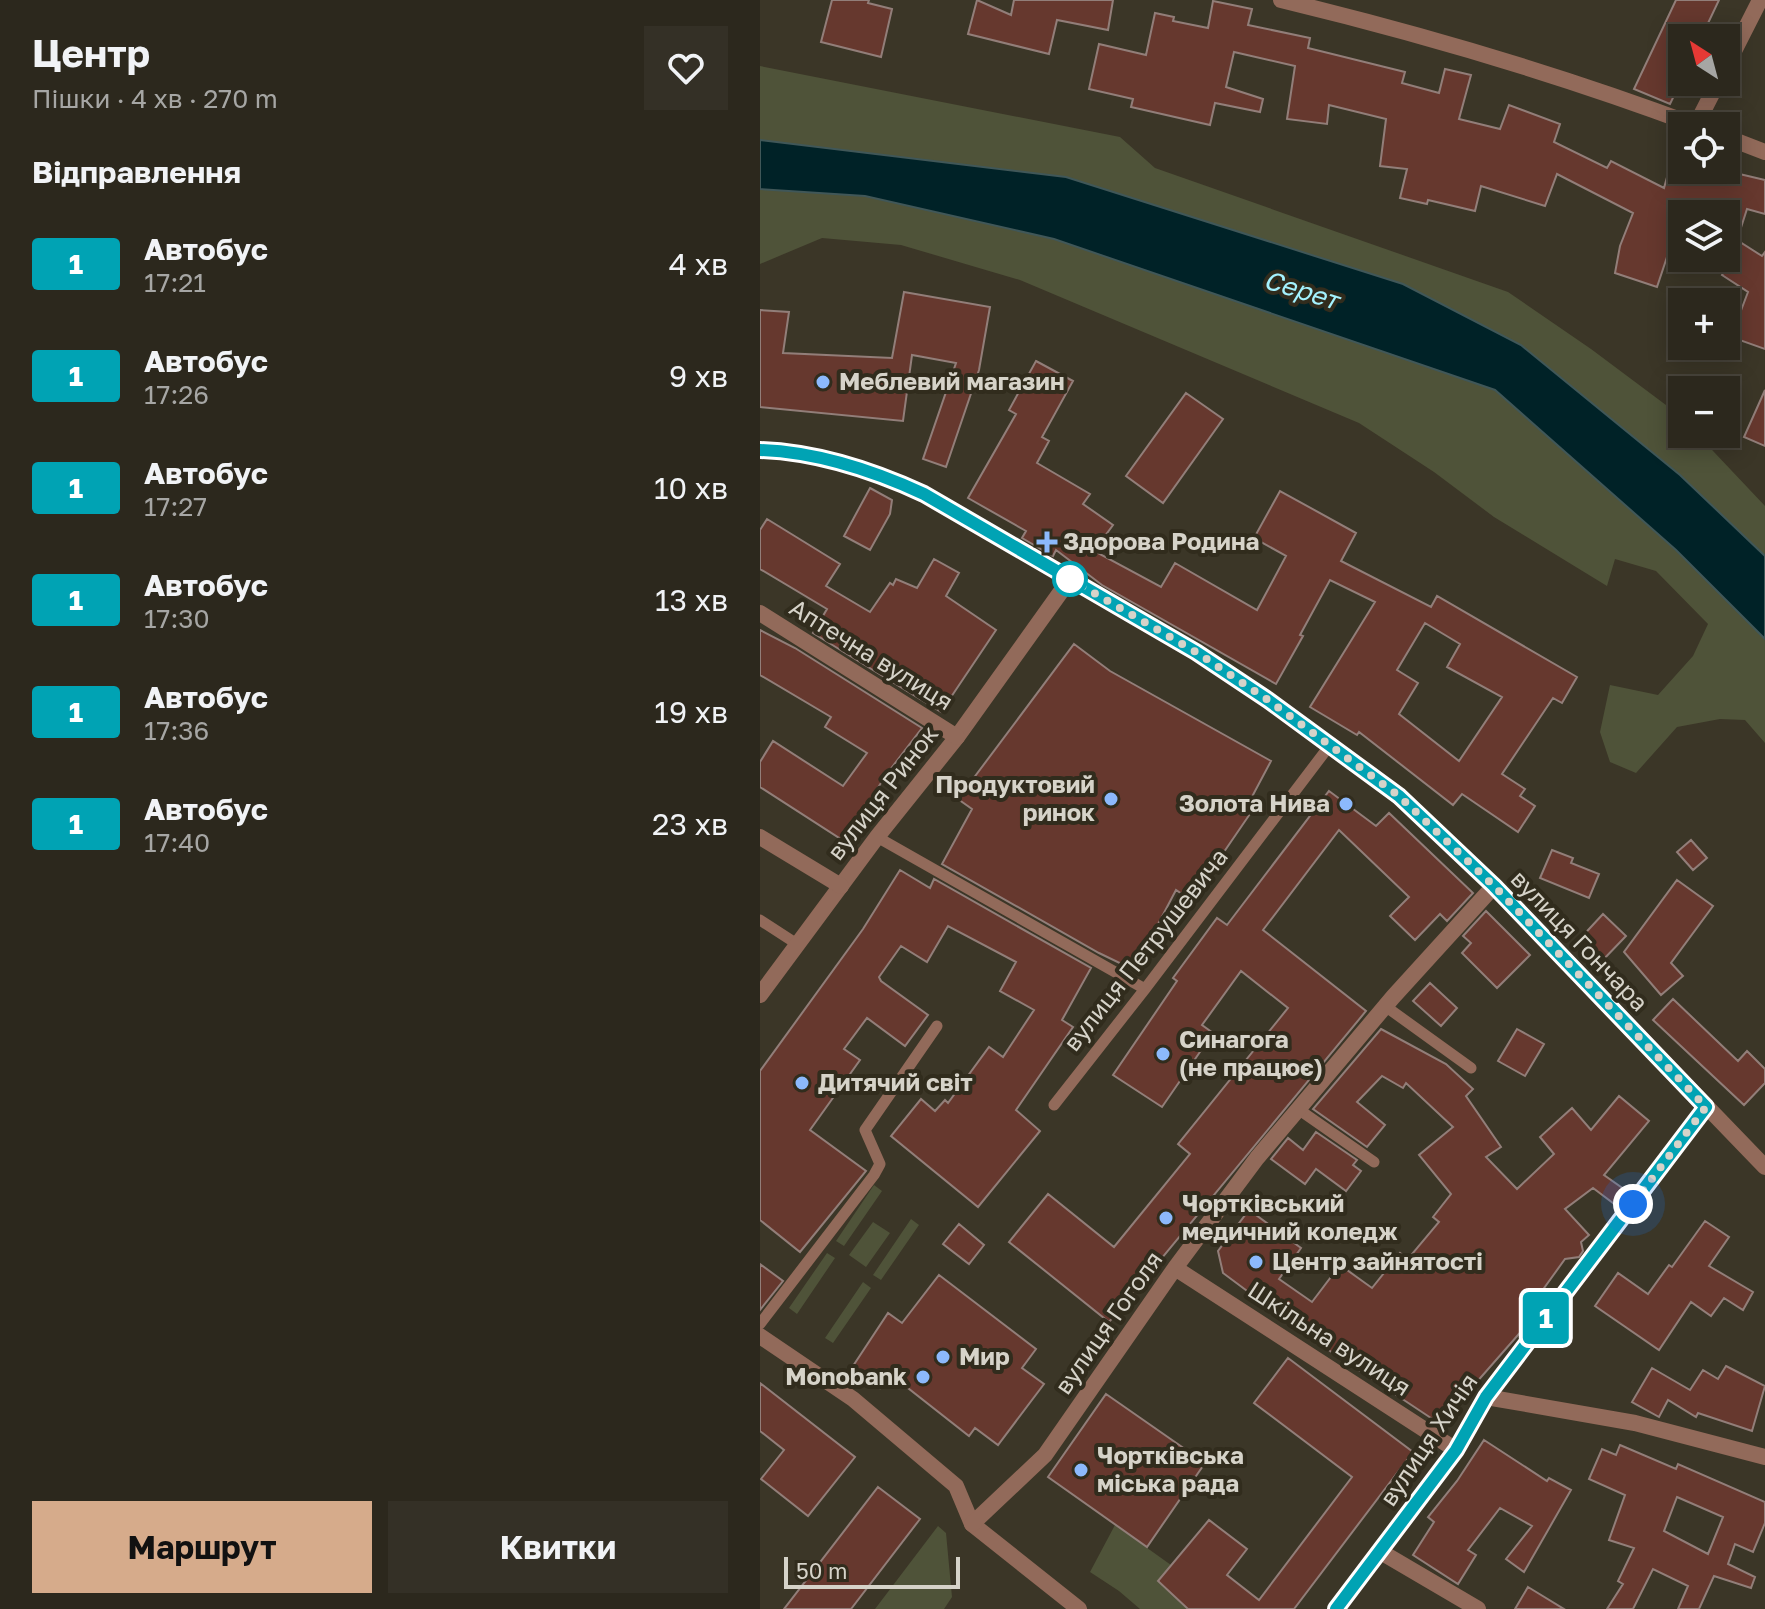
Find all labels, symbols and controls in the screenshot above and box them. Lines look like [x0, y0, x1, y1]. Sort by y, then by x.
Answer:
north arrow [1668, 24, 1740, 96]
map controls [1668, 24, 1740, 448]
button: heart [644, 26, 728, 110]
text: Центр [32, 30, 150, 75]
text: Пішки · 4 хв · 270 m [32, 83, 278, 114]
button: locate [1668, 112, 1740, 184]
text: Відправлення [32, 154, 241, 190]
button: layers [1668, 200, 1740, 272]
text: Автобус [144, 231, 268, 267]
text: 4 хв [669, 246, 728, 282]
text: 1 [69, 247, 83, 280]
water label: Серет [1260, 264, 1345, 316]
text: 17:21 [144, 267, 206, 298]
button: + [1668, 288, 1740, 360]
text: Автобус [144, 343, 268, 379]
text: 9 хв [669, 358, 728, 394]
text: 1 [69, 359, 83, 392]
place label: Меблевий магазин [839, 366, 1065, 395]
marker: Меблевий магазин [814, 373, 832, 391]
button: − [1668, 376, 1740, 448]
text: 17:26 [144, 379, 209, 410]
text: Автобус [144, 455, 268, 491]
text: 10 хв [654, 470, 728, 506]
text: 1 [69, 471, 83, 504]
text: 17:27 [144, 491, 207, 522]
place label: Здорова Родина [1063, 526, 1260, 555]
marker: Здорова Родина [1038, 533, 1056, 551]
unlabelled marker [1053, 562, 1087, 596]
text: Автобус [144, 567, 268, 603]
text: 13 хв [655, 582, 728, 618]
text: 1 [69, 583, 83, 616]
street label: Аптечна вулиця [785, 592, 959, 716]
text: 17:30 [144, 603, 210, 634]
text: Автобус [144, 679, 268, 715]
text: 19 хв [654, 694, 728, 730]
text: 1 [69, 695, 83, 728]
text: 17:36 [144, 715, 209, 746]
street label: вулиця Ринок [820, 719, 943, 865]
place label: Продуктовий ринок [935, 769, 1095, 826]
place label: Золота Нива [1179, 788, 1330, 817]
marker: Продуктовий ринок [1102, 790, 1120, 808]
text: Автобус [144, 791, 268, 827]
marker: Золота Нива [1337, 795, 1355, 813]
text: 23 хв [652, 806, 728, 842]
text: 1 [69, 807, 83, 840]
text: 17:40 [144, 827, 210, 858]
street label: вулиця Петрушевича [1057, 842, 1233, 1056]
street label: вулиця Гончара [1506, 864, 1655, 1016]
place label: Синагога (не працює) [1179, 1024, 1323, 1081]
marker: Синагога (не працює) [1154, 1045, 1172, 1063]
place label: Дитячий світ [818, 1067, 973, 1096]
marker: Дитячий світ [793, 1074, 811, 1092]
your location [1613, 1184, 1653, 1224]
place label: Чортківський медичний коледж [1182, 1188, 1398, 1245]
marker: Чортківський медичний коледж [1157, 1209, 1175, 1227]
street label: вулиця Гоголя [1048, 1245, 1168, 1399]
place label: Центр зайнятості [1272, 1246, 1483, 1275]
marker: Центр зайнятості [1247, 1253, 1265, 1271]
street label: Шкільна вулиця [1243, 1274, 1416, 1401]
line badge: 1 [1520, 1292, 1572, 1344]
text: 1 [1539, 1301, 1553, 1334]
place label: Мир [959, 1341, 1010, 1370]
marker: Мир [934, 1348, 952, 1366]
place label: Monobank [785, 1361, 907, 1390]
street label: вулиця Хичія [1373, 1367, 1483, 1511]
marker: Monobank [914, 1368, 932, 1386]
place label: Чортківська міська рада [1097, 1440, 1244, 1497]
marker: Чортківська міська рада [1072, 1461, 1090, 1479]
button: Маршрут [32, 1501, 372, 1593]
button: Квитки [388, 1501, 728, 1593]
scale bar [784, 1553, 960, 1589]
text: 50 m [796, 1557, 847, 1584]

